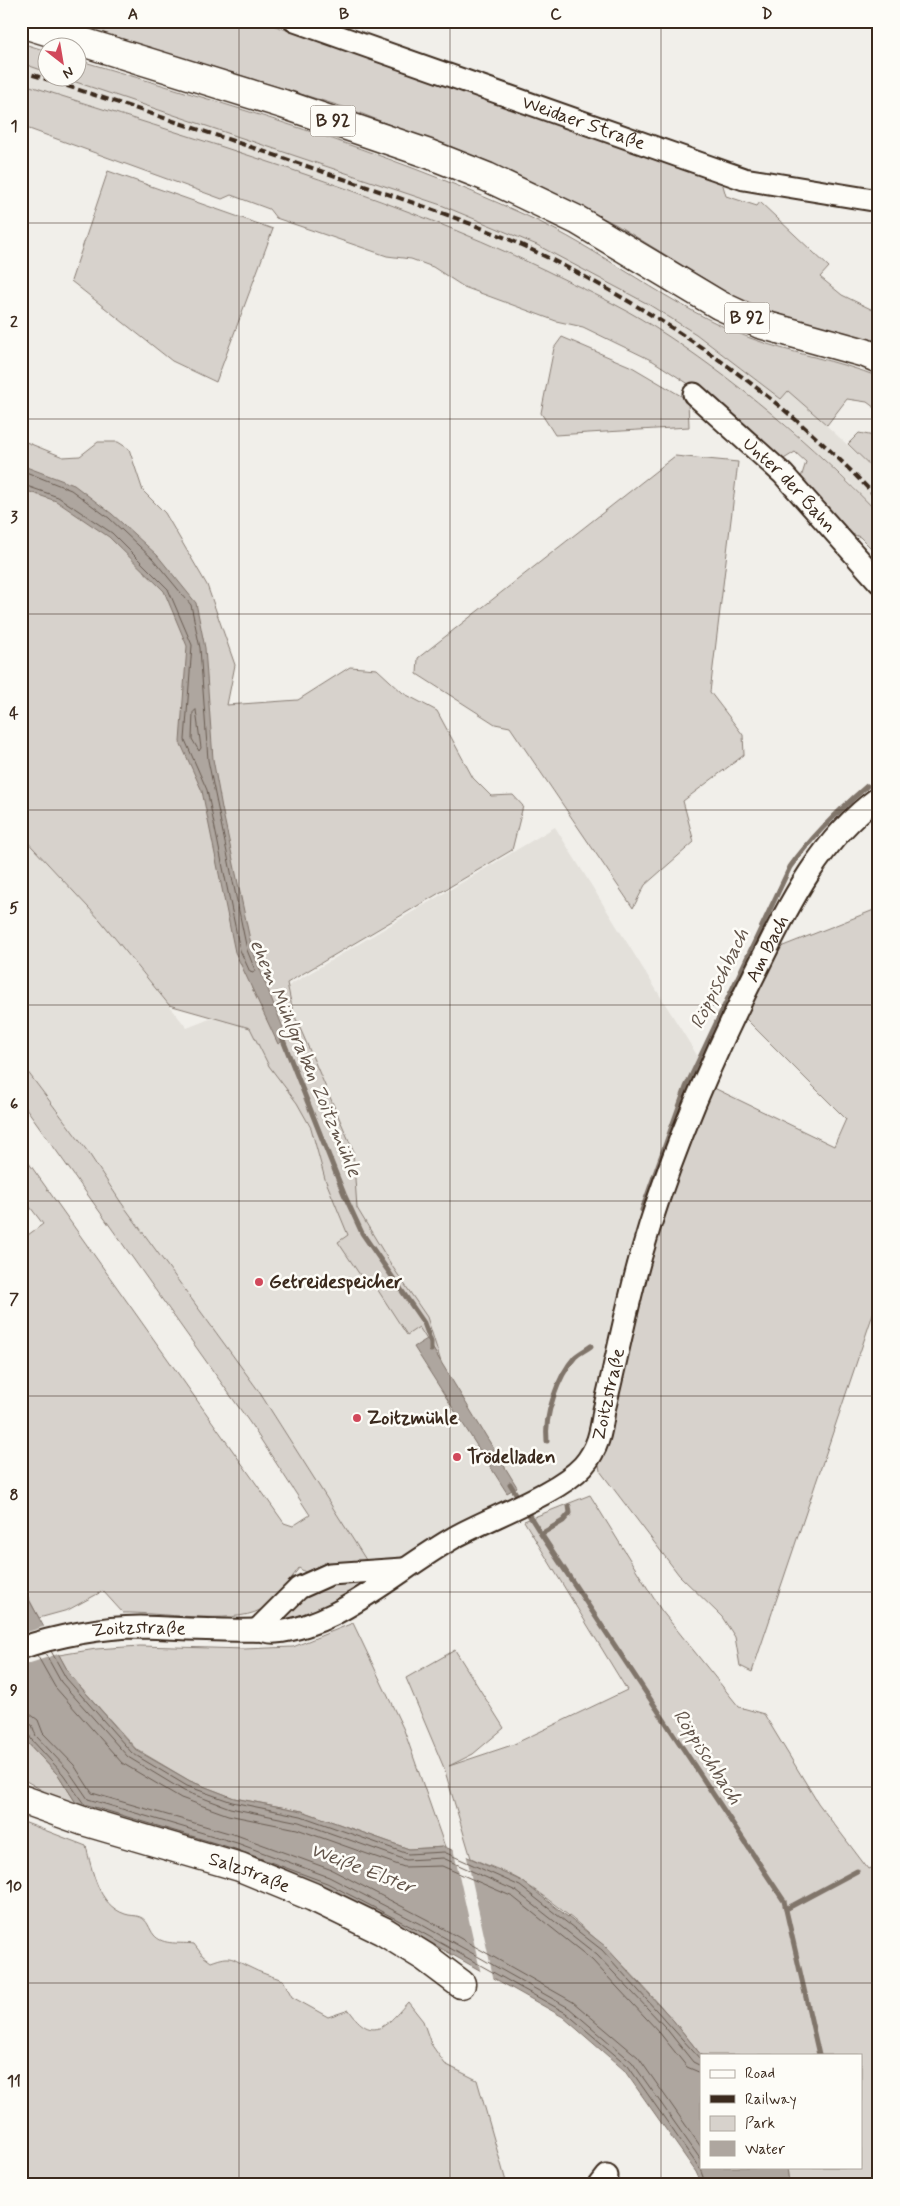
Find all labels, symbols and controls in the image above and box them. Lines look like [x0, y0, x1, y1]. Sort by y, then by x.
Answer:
text: A [128, 4, 138, 25]
text: B [339, 4, 349, 25]
text: C [550, 4, 562, 25]
text: D [761, 4, 773, 25]
north arrow [38, 38, 88, 88]
text: N [60, 62, 77, 82]
street label: Weidaer Straße [519, 89, 649, 156]
road number: B 92 [310, 105, 356, 136]
text: 1 [10, 116, 18, 137]
road number: B 92 [724, 302, 770, 334]
text: 2 [10, 312, 18, 333]
street label: Unter der Bahn [737, 431, 842, 538]
text: 3 [10, 507, 18, 528]
text: 4 [9, 703, 19, 724]
text: 5 [9, 898, 19, 919]
street label: Am Bach [740, 911, 795, 987]
water label: Röppischbach [684, 924, 756, 1034]
water label: ehem Mühlgraben Zoitzmühle [241, 935, 368, 1183]
text: 6 [10, 1094, 18, 1115]
place label: Getreidespeicher [269, 1270, 402, 1295]
marker: Getreidespeicher [253, 1276, 265, 1288]
text: 7 [9, 1289, 19, 1310]
street label: Zoitzstraße [586, 1346, 631, 1444]
place label: Zoitzmühle [367, 1406, 459, 1431]
marker: Zoitzmühle [351, 1412, 363, 1424]
place label: Trödelladen [467, 1445, 556, 1470]
marker: Trödelladen [451, 1451, 463, 1463]
text: 8 [9, 1485, 19, 1506]
street label: Zoitzstraße [90, 1614, 186, 1643]
text: 9 [10, 1680, 18, 1701]
water label: Röppischbach [666, 1704, 748, 1810]
water label: Weiße Elster [306, 1837, 420, 1902]
street label: Salzstraße [206, 1846, 294, 1899]
text: 10 [6, 1876, 22, 1897]
legend [700, 2054, 862, 2168]
text: Road [745, 2064, 775, 2084]
text: 11 [7, 2071, 21, 2092]
text: Railway [745, 2090, 797, 2110]
text: Park [745, 2114, 775, 2134]
text: Water [745, 2140, 785, 2160]

